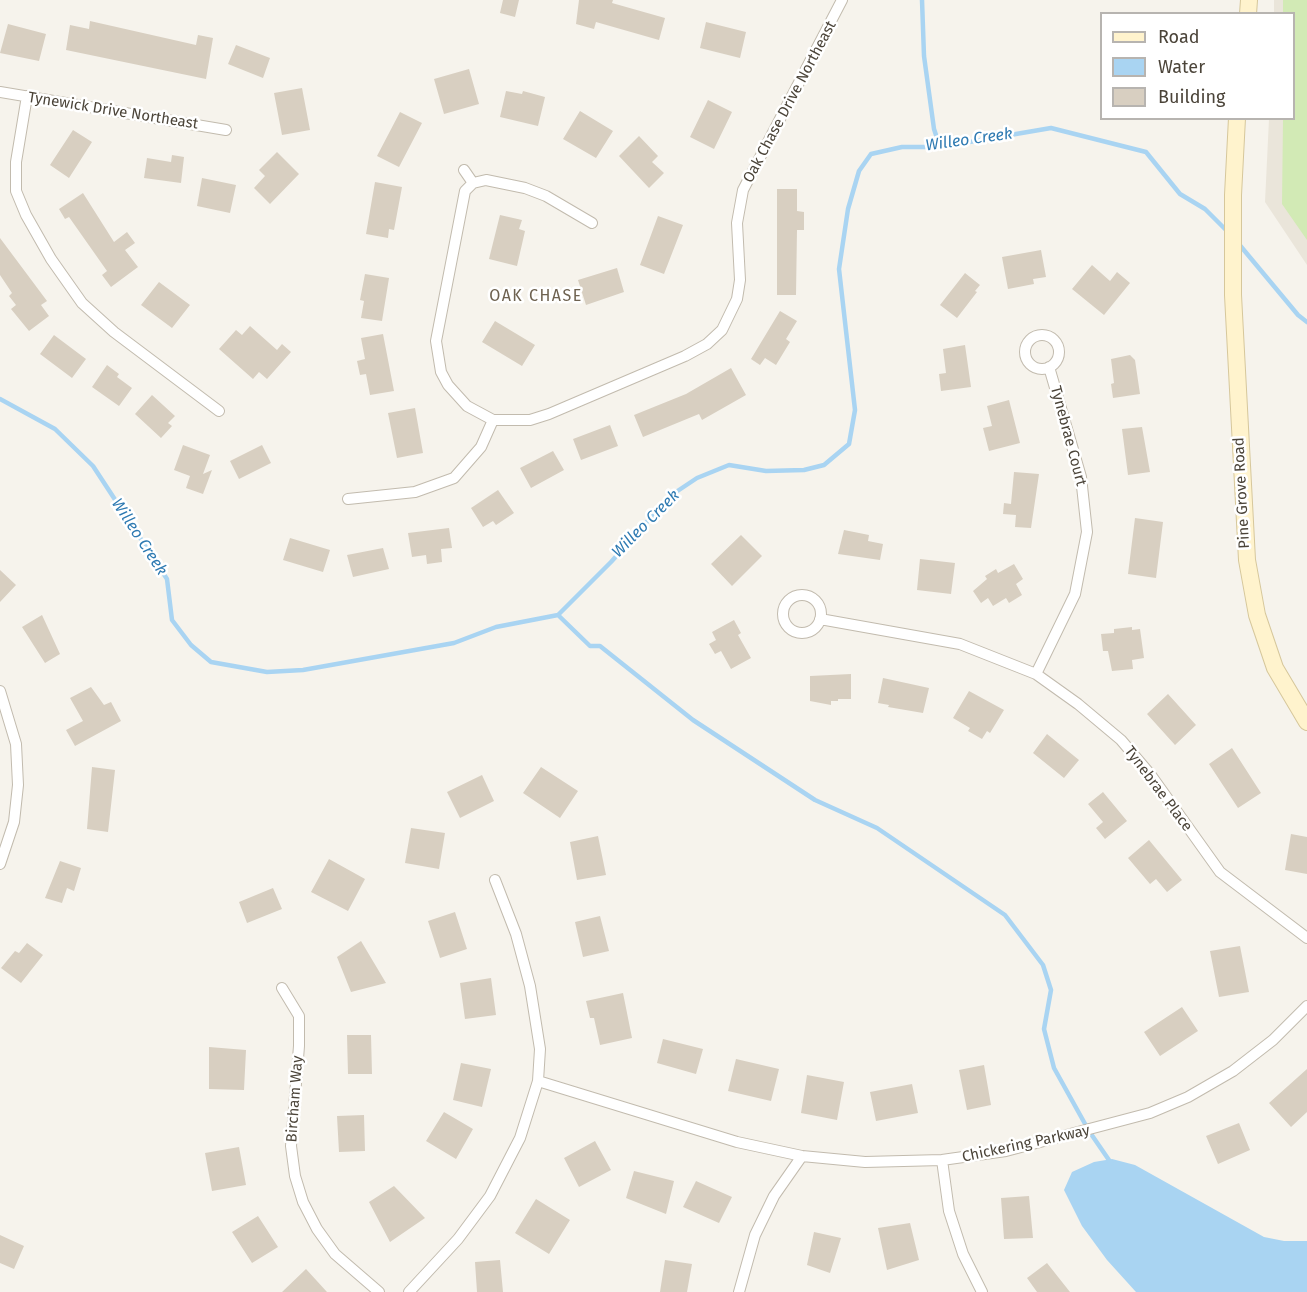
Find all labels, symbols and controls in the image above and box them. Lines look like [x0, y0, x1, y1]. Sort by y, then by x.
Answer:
legend [1100, 12, 1295, 120]
street label: Oak Chase Drive Northeast [740, 18, 840, 186]
text: Road [1158, 26, 1200, 48]
text: Water [1158, 56, 1205, 78]
text: Building [1158, 86, 1225, 108]
street label: Tynewick Drive Northeast [27, 89, 199, 133]
water label: Willeo Creek [924, 124, 1014, 156]
district label: OAK CHASE [489, 287, 583, 307]
street label: Tynebrae Court [1046, 384, 1090, 488]
street label: Pine Grove Road [1230, 437, 1254, 549]
water label: Willeo Creek [608, 486, 684, 562]
water label: Willeo Creek [107, 495, 171, 579]
street label: Tynebrae Place [1120, 743, 1196, 835]
street label: Bircham Way [283, 1055, 307, 1143]
street label: Chickering Parkway [960, 1122, 1092, 1166]

